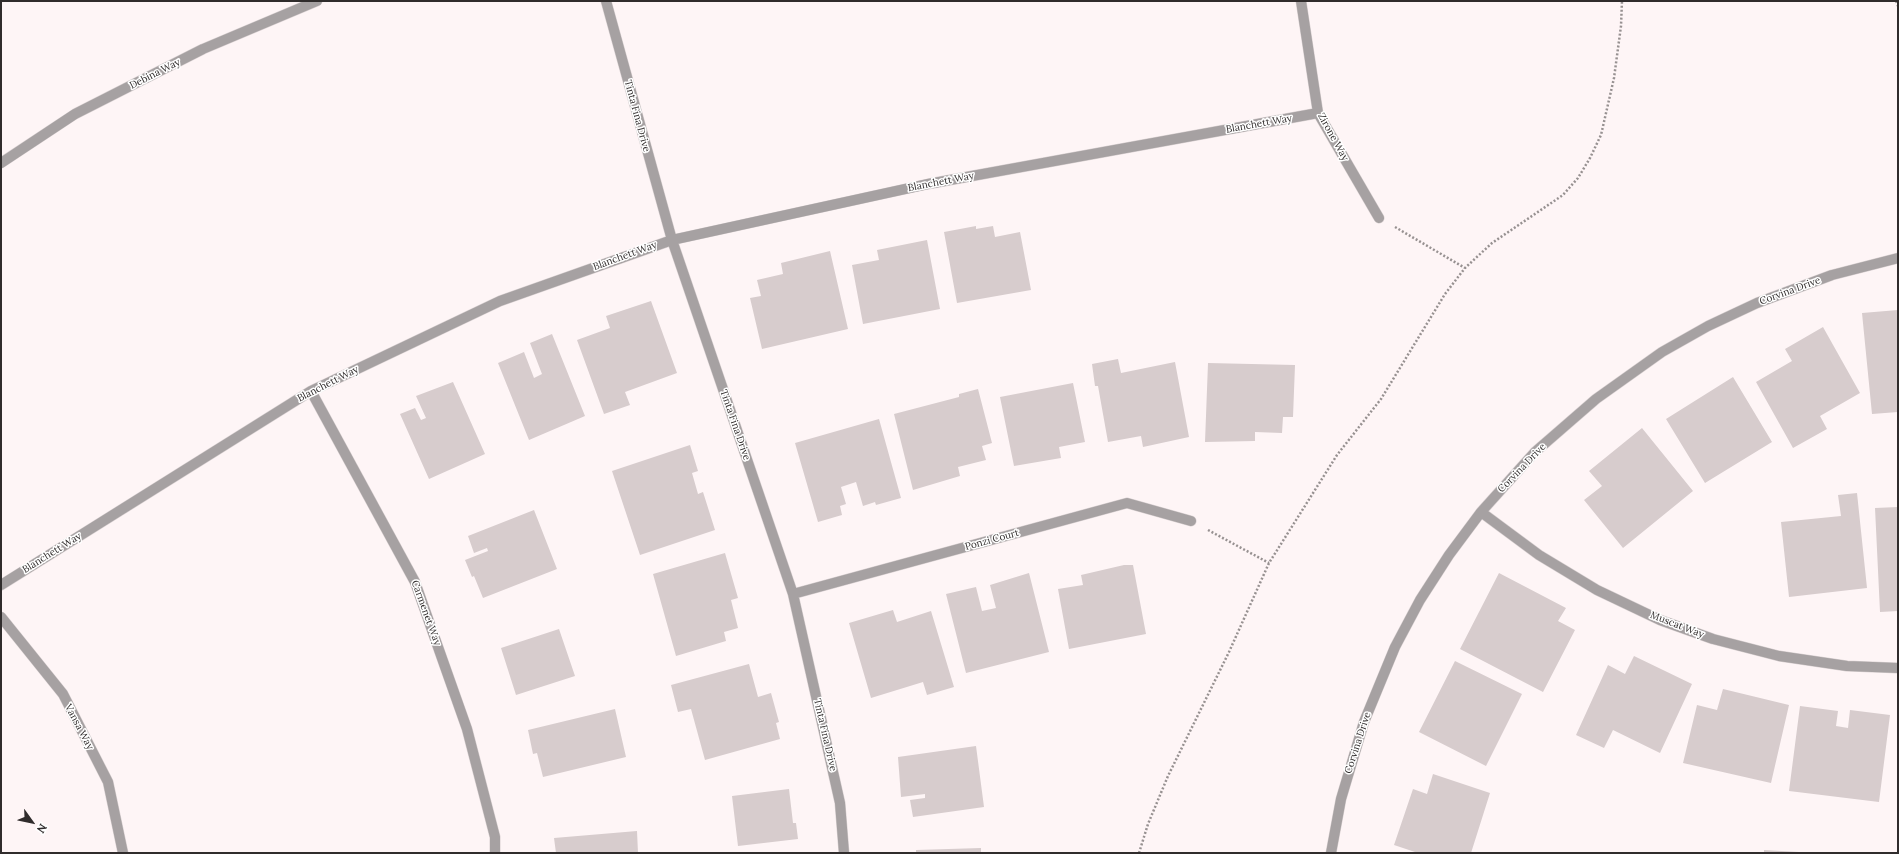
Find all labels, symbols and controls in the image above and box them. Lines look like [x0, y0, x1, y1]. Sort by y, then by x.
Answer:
street label: Debina Way [128, 56, 182, 92]
street label: Tinta Fina Drive [622, 79, 652, 153]
street label: Zirone Way [1315, 111, 1351, 163]
street label: Blanchett Way [1225, 112, 1293, 136]
street label: Blanchett Way [907, 170, 975, 194]
street label: Blanchett Way [591, 239, 659, 273]
street label: Corvina Drive [1758, 274, 1822, 308]
street label: Blanchett Way [295, 363, 361, 405]
street label: Tinta Fina Drive [717, 388, 753, 462]
street label: Corvina Drive [1495, 441, 1549, 495]
street label: Ponzi Court [964, 527, 1020, 553]
street label: Blanchett Way [20, 530, 84, 576]
street label: Carmenet Way [409, 579, 443, 647]
street label: Muscat Way [1648, 609, 1706, 641]
street label: Tinta Fina Drive [811, 698, 839, 772]
street label: Vansa Way [62, 702, 96, 752]
street label: Corvina Drive [1342, 711, 1374, 775]
north arrow [12, 802, 52, 842]
text: N [34, 821, 50, 836]

